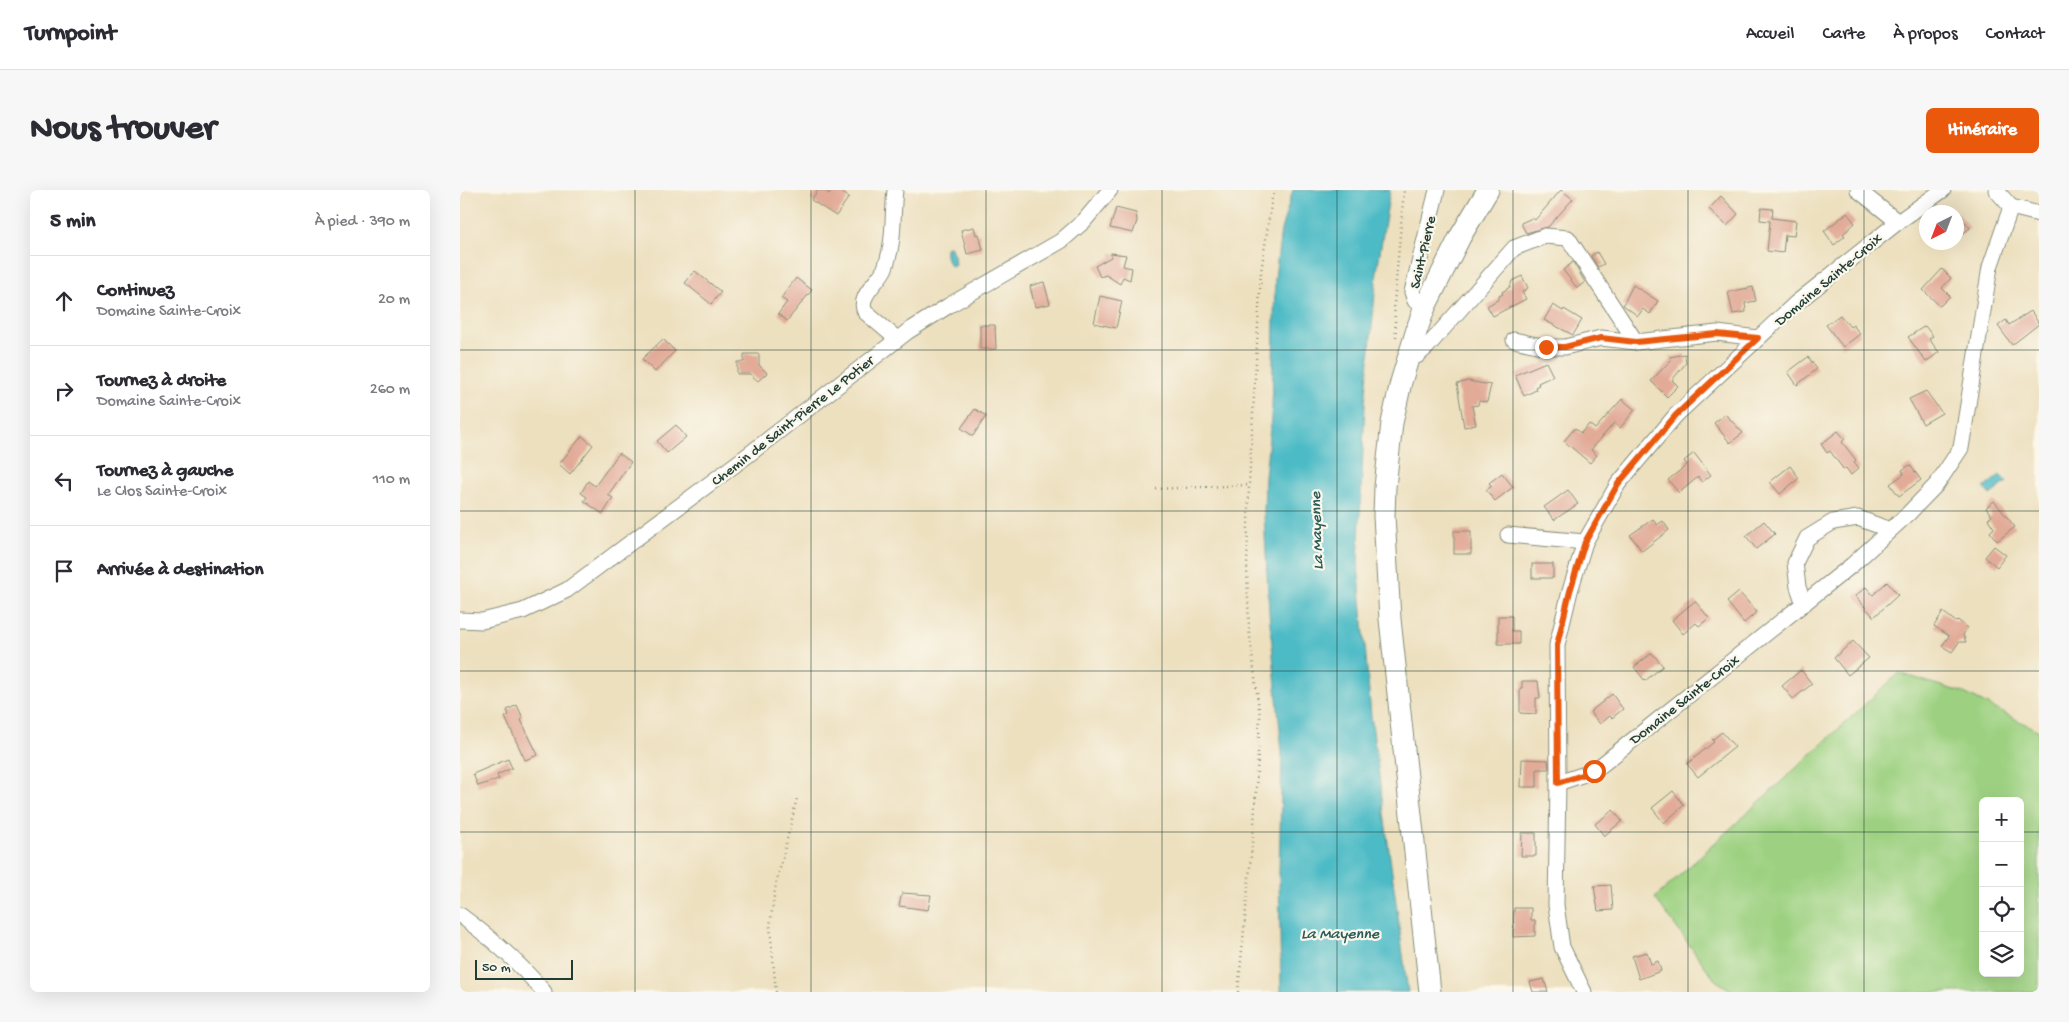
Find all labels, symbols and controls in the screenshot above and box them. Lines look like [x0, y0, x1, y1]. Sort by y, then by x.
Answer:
text: Turnpoint [25, 20, 116, 49]
text: Accueil [1746, 24, 1794, 45]
text: Carte [1822, 24, 1865, 45]
text: À propos [1893, 24, 1958, 45]
text: Contact [1986, 24, 2044, 45]
button: Itinéraire [1926, 108, 2039, 153]
text: Nous trouver [30, 110, 216, 151]
north arrow [1919, 205, 1964, 250]
text: 5 min [50, 210, 95, 235]
text: À pied · 390 m [315, 213, 410, 232]
street label: Saint-Pierre [1407, 214, 1441, 291]
street label: Domaine Sainte-Croix [1771, 230, 1887, 331]
text: Continuez [97, 280, 174, 303]
icon: ahead [50, 287, 78, 315]
text: 20 m [378, 291, 410, 310]
text: Domaine Sainte-Croix [97, 303, 241, 322]
route end [1535, 336, 1558, 359]
street label: Chemin de Saint-Pierre Le Potier [708, 351, 880, 491]
text: Tournez à droite [97, 370, 226, 393]
icon: right [50, 377, 78, 405]
text: 260 m [370, 381, 410, 400]
text: Domaine Sainte-Croix [97, 393, 241, 412]
text: Tournez à gauche [97, 460, 233, 483]
icon: left [50, 467, 78, 495]
text: 110 m [373, 471, 410, 490]
text: Le Clos Sainte-Croix [97, 483, 227, 502]
water label: La Mayenne [1308, 491, 1329, 570]
icon: arrive [50, 557, 78, 585]
text: Arrivée à destination [97, 559, 263, 582]
street label: Domaine Sainte-Croix [1626, 652, 1744, 750]
route start [1583, 760, 1606, 783]
map controls [1979, 797, 2024, 977]
button: + [1979, 797, 2024, 842]
button: − [1979, 842, 2024, 887]
button: locate [1979, 887, 2024, 932]
water label: La Mayenne [1301, 926, 1380, 945]
button: layers [1979, 932, 2024, 977]
scale bar [475, 957, 572, 980]
text: 50 m [482, 960, 511, 977]

